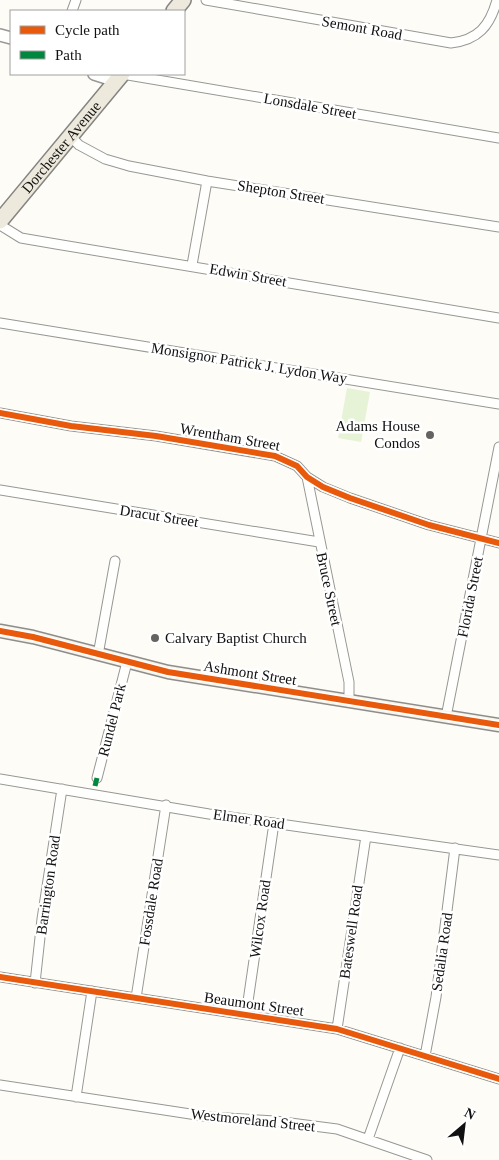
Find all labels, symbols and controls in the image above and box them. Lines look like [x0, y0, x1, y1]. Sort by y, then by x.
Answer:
legend [10, 10, 185, 75]
street label: Semont Road [321, 13, 404, 43]
text: Cycle path [55, 22, 120, 38]
text: Path [55, 47, 82, 63]
street label: Lonsdale Street [262, 90, 358, 122]
street label: Dorchester Avenue [19, 98, 104, 196]
street label: Shepton Street [236, 177, 326, 207]
street label: Edwin Street [208, 260, 289, 290]
street label: Monsignor Patrick J. Lydon Way [150, 340, 349, 386]
place label: Adams House Condos [335, 418, 420, 451]
street label: Wrentham Street [179, 420, 282, 454]
marker: Adams House Condos [424, 429, 436, 441]
street label: Dracut Street [118, 502, 200, 530]
street label: Bruce Street [313, 551, 345, 628]
street label: Florida Street [454, 554, 486, 639]
place label: Calvary Baptist Church [165, 630, 307, 646]
marker: Calvary Baptist Church [149, 632, 161, 644]
street label: Ashmont Street [202, 658, 298, 688]
street label: Rundel Park [95, 681, 129, 758]
street label: Elmer Road [212, 806, 286, 832]
street label: Barrington Road [33, 834, 63, 936]
street label: Fossdale Road [136, 857, 166, 947]
street label: Wilcox Road [247, 878, 273, 959]
street label: Bateswell Road [336, 884, 366, 980]
street label: Sedalia Road [429, 911, 456, 993]
street label: Beaumont Street [203, 989, 306, 1019]
north arrow [439, 1100, 489, 1150]
text: N [462, 1105, 478, 1123]
street label: Westmoreland Street [190, 1106, 317, 1135]

